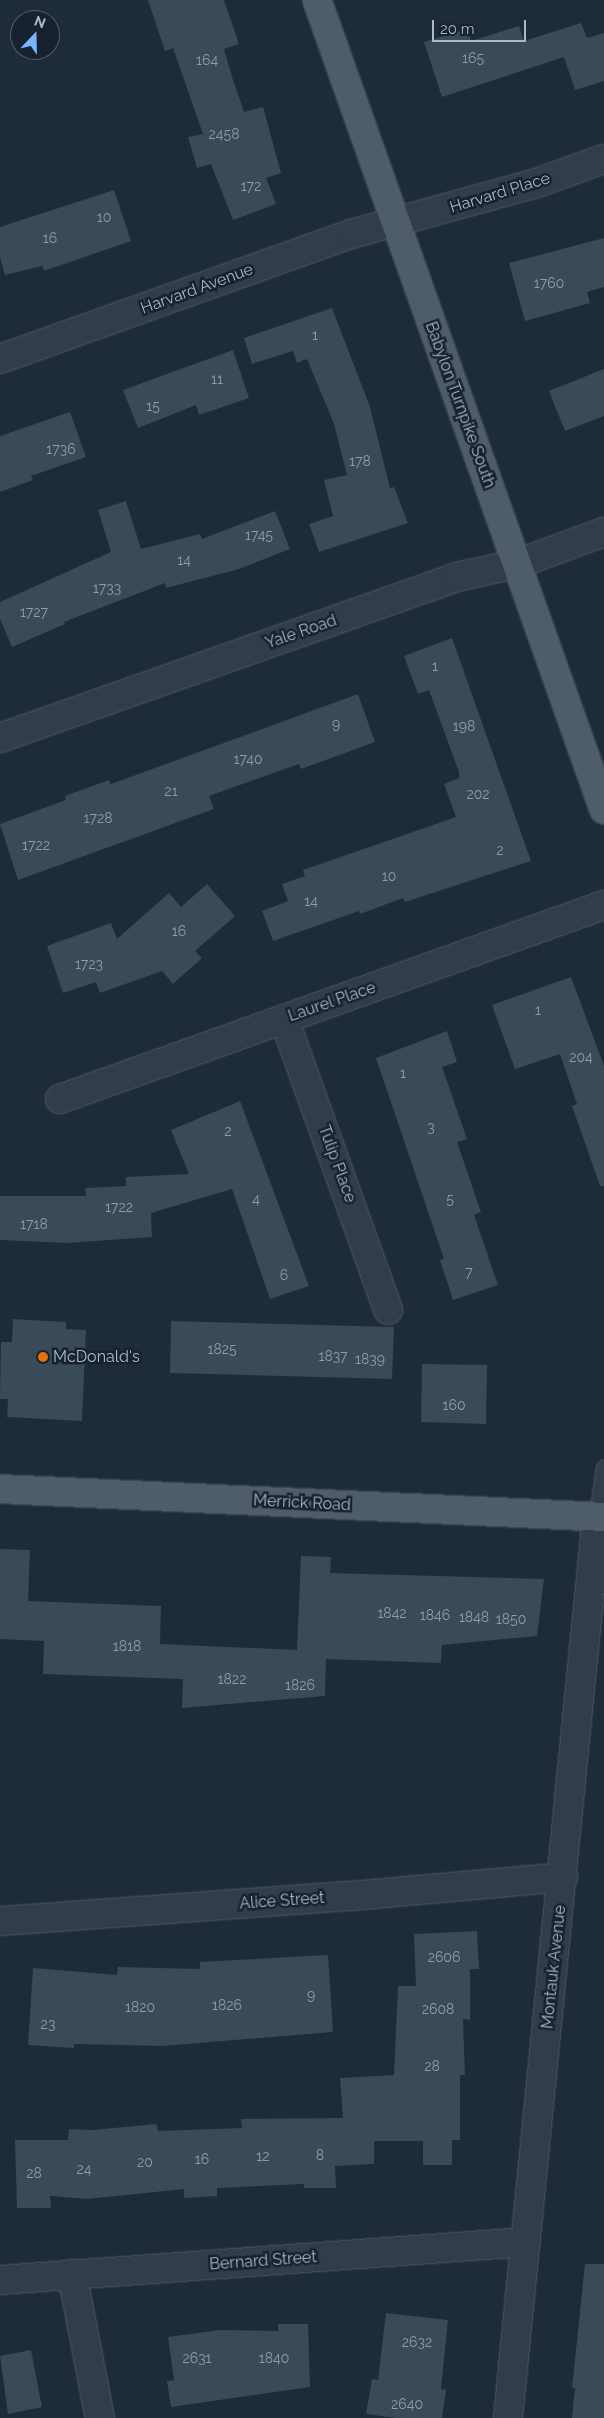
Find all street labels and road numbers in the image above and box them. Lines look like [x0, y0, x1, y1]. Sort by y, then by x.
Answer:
street label: Harvard Place [448, 169, 552, 217]
street label: Harvard Avenue [138, 260, 256, 318]
street label: Babylon Turnpike South [421, 319, 499, 491]
street label: Yale Road [263, 611, 339, 653]
street label: Laurel Place [285, 978, 379, 1026]
street label: Tulip Place [314, 1123, 360, 1205]
street label: Merrick Road [253, 1491, 351, 1515]
street label: Alice Street [239, 1888, 325, 1914]
street label: Montauk Avenue [538, 1904, 570, 2030]
street label: Bernard Street [209, 2248, 317, 2274]

